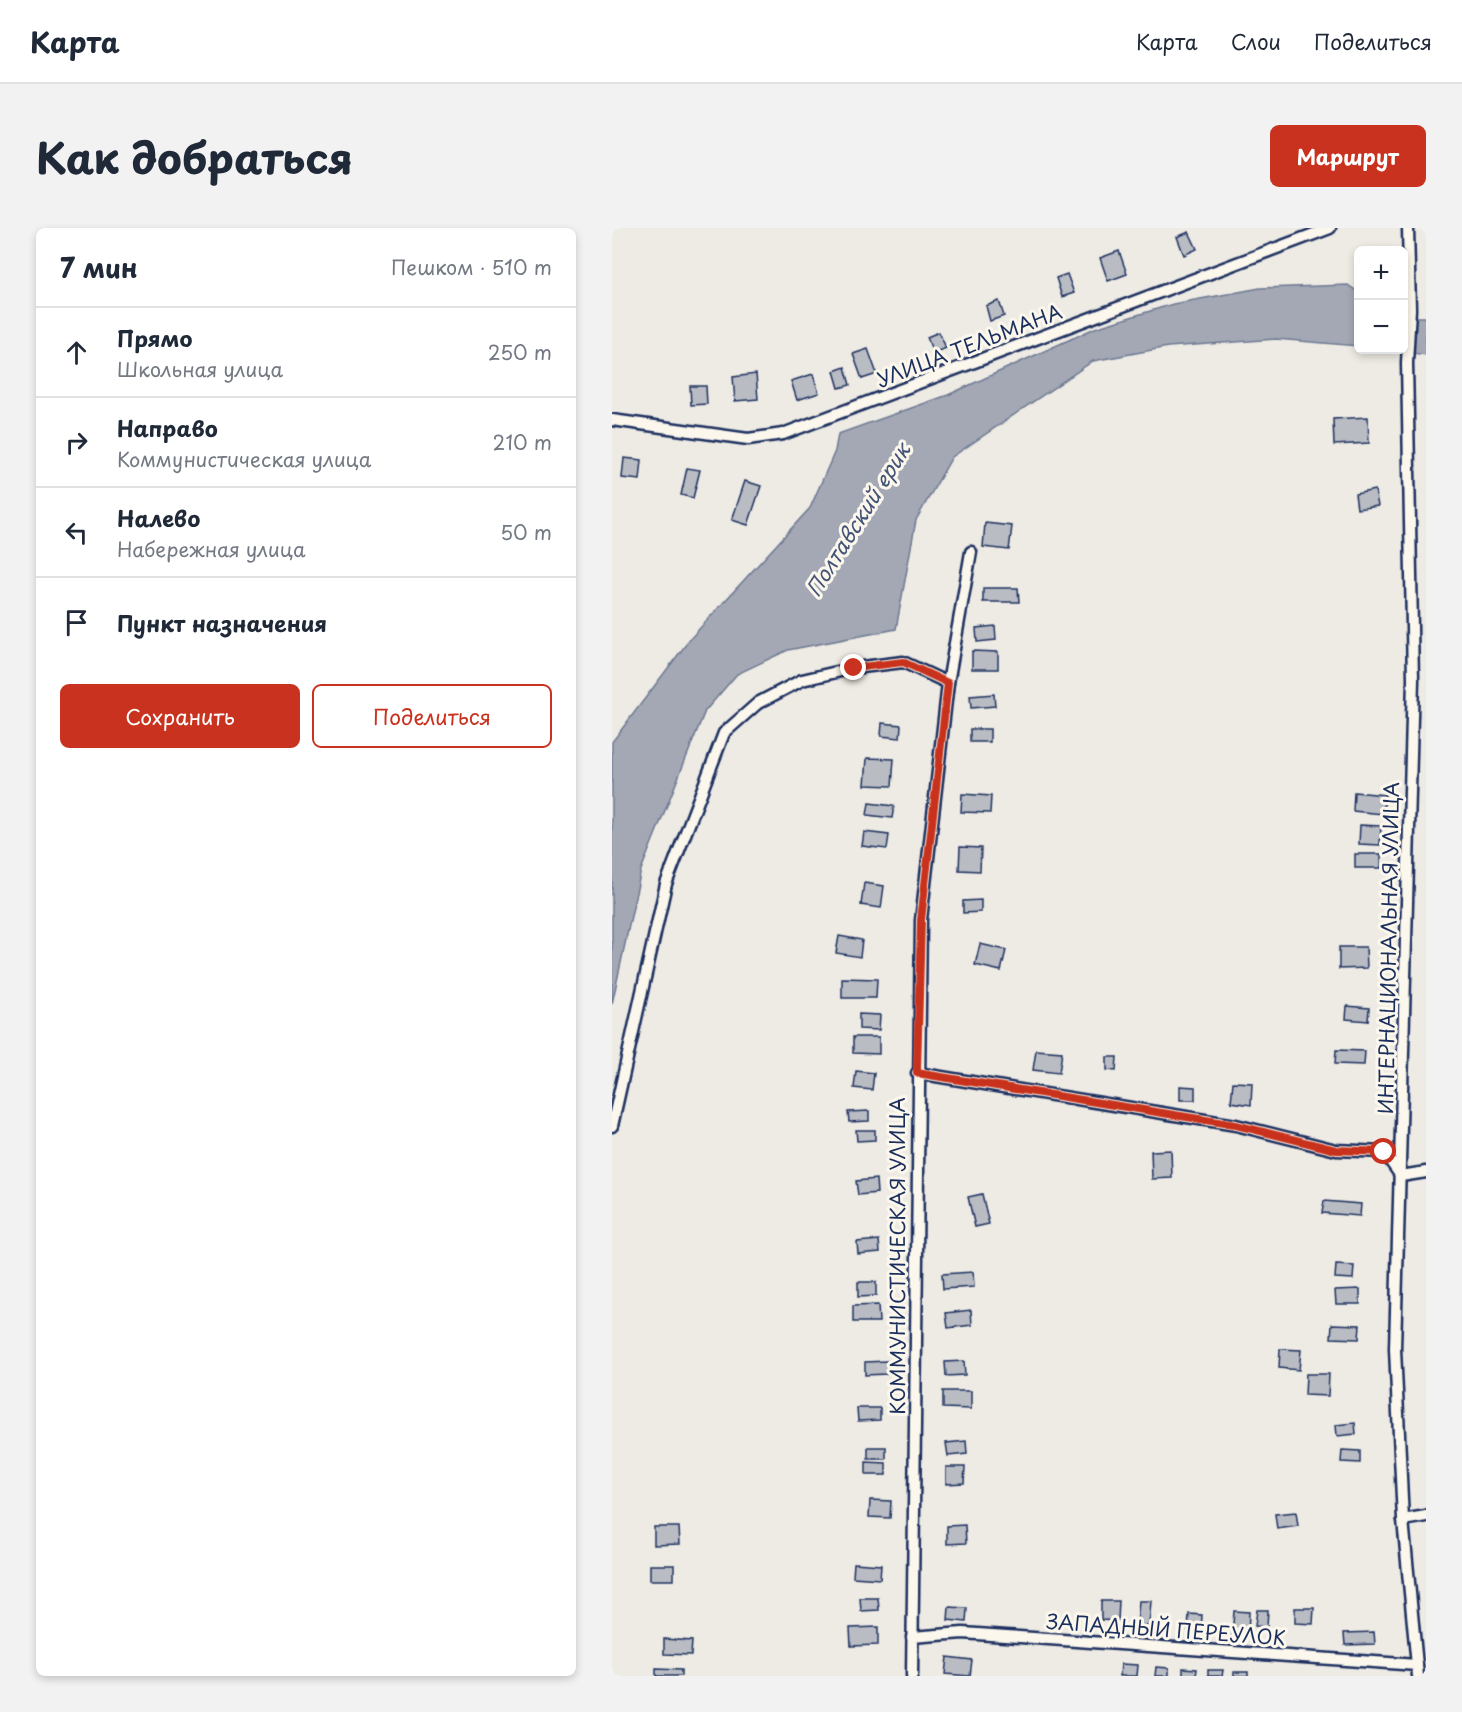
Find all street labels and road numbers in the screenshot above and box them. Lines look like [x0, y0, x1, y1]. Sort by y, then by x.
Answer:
street label: УЛИЦА ТЕЛЬМАНА [872, 296, 1066, 394]
street label: ИНТЕРНАЦИОНАЛЬНАЯ УЛИЦА [1370, 782, 1406, 1114]
street label: КОММУНИСТИЧЕСКАЯ УЛИЦА [882, 1097, 912, 1415]
street label: ЗАПАДНЫЙ ПЕРЕУЛОК [1045, 1606, 1287, 1652]

